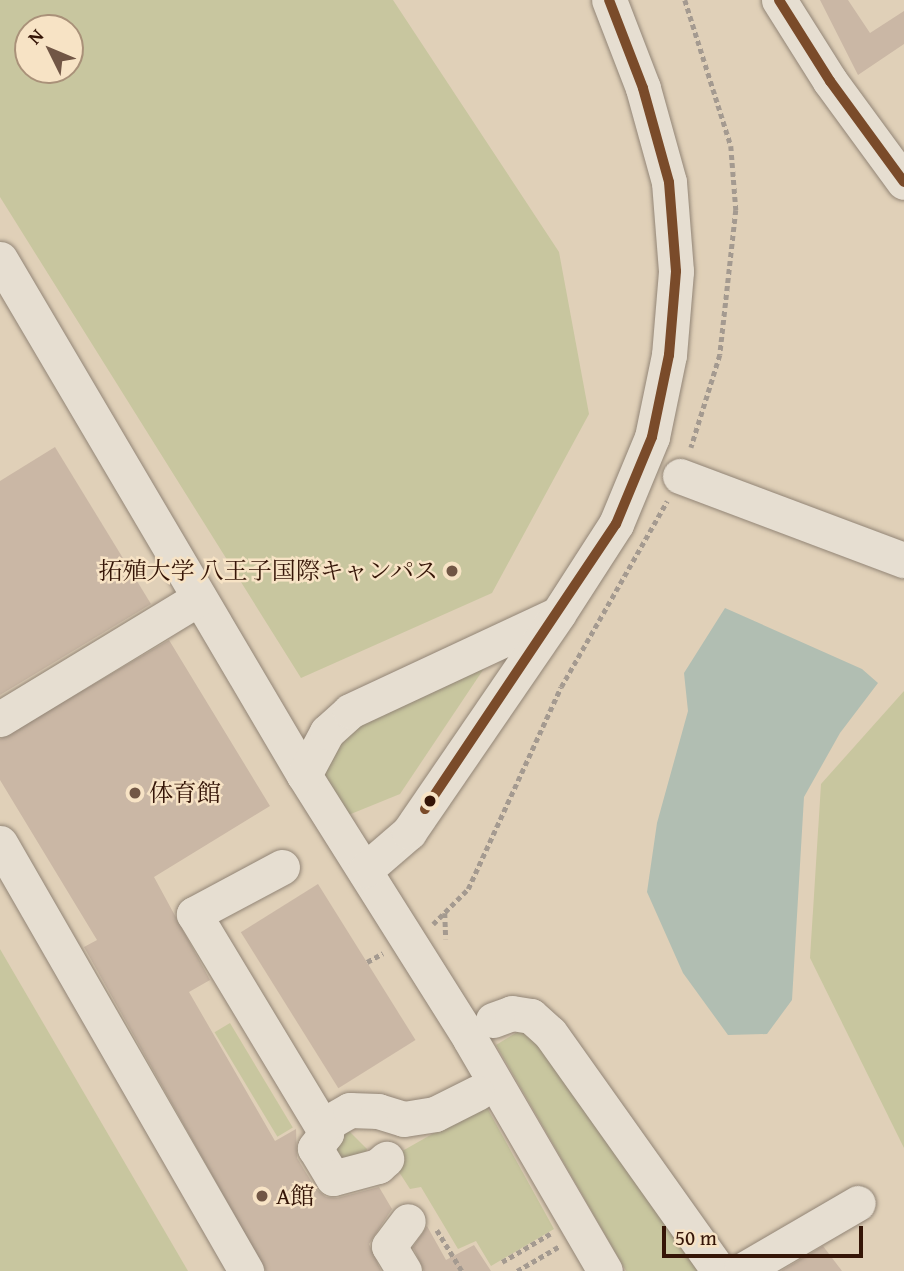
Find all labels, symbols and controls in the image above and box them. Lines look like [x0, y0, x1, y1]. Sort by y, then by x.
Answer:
north arrow [14, 14, 84, 84]
text: N [21, 22, 50, 50]
place label: 拓殖大学 八王子国際キャンパス [97, 557, 438, 585]
marker: 拓殖大学 八王子国際キャンパス [444, 563, 460, 579]
place label: 体育館 [149, 779, 221, 807]
marker: 体育館 [127, 785, 143, 801]
unlabelled marker [423, 794, 437, 808]
place label: A館 [276, 1182, 315, 1210]
marker: A館 [254, 1188, 270, 1204]
scale bar [666, 1212, 867, 1256]
text: 50 m [675, 1222, 717, 1253]

